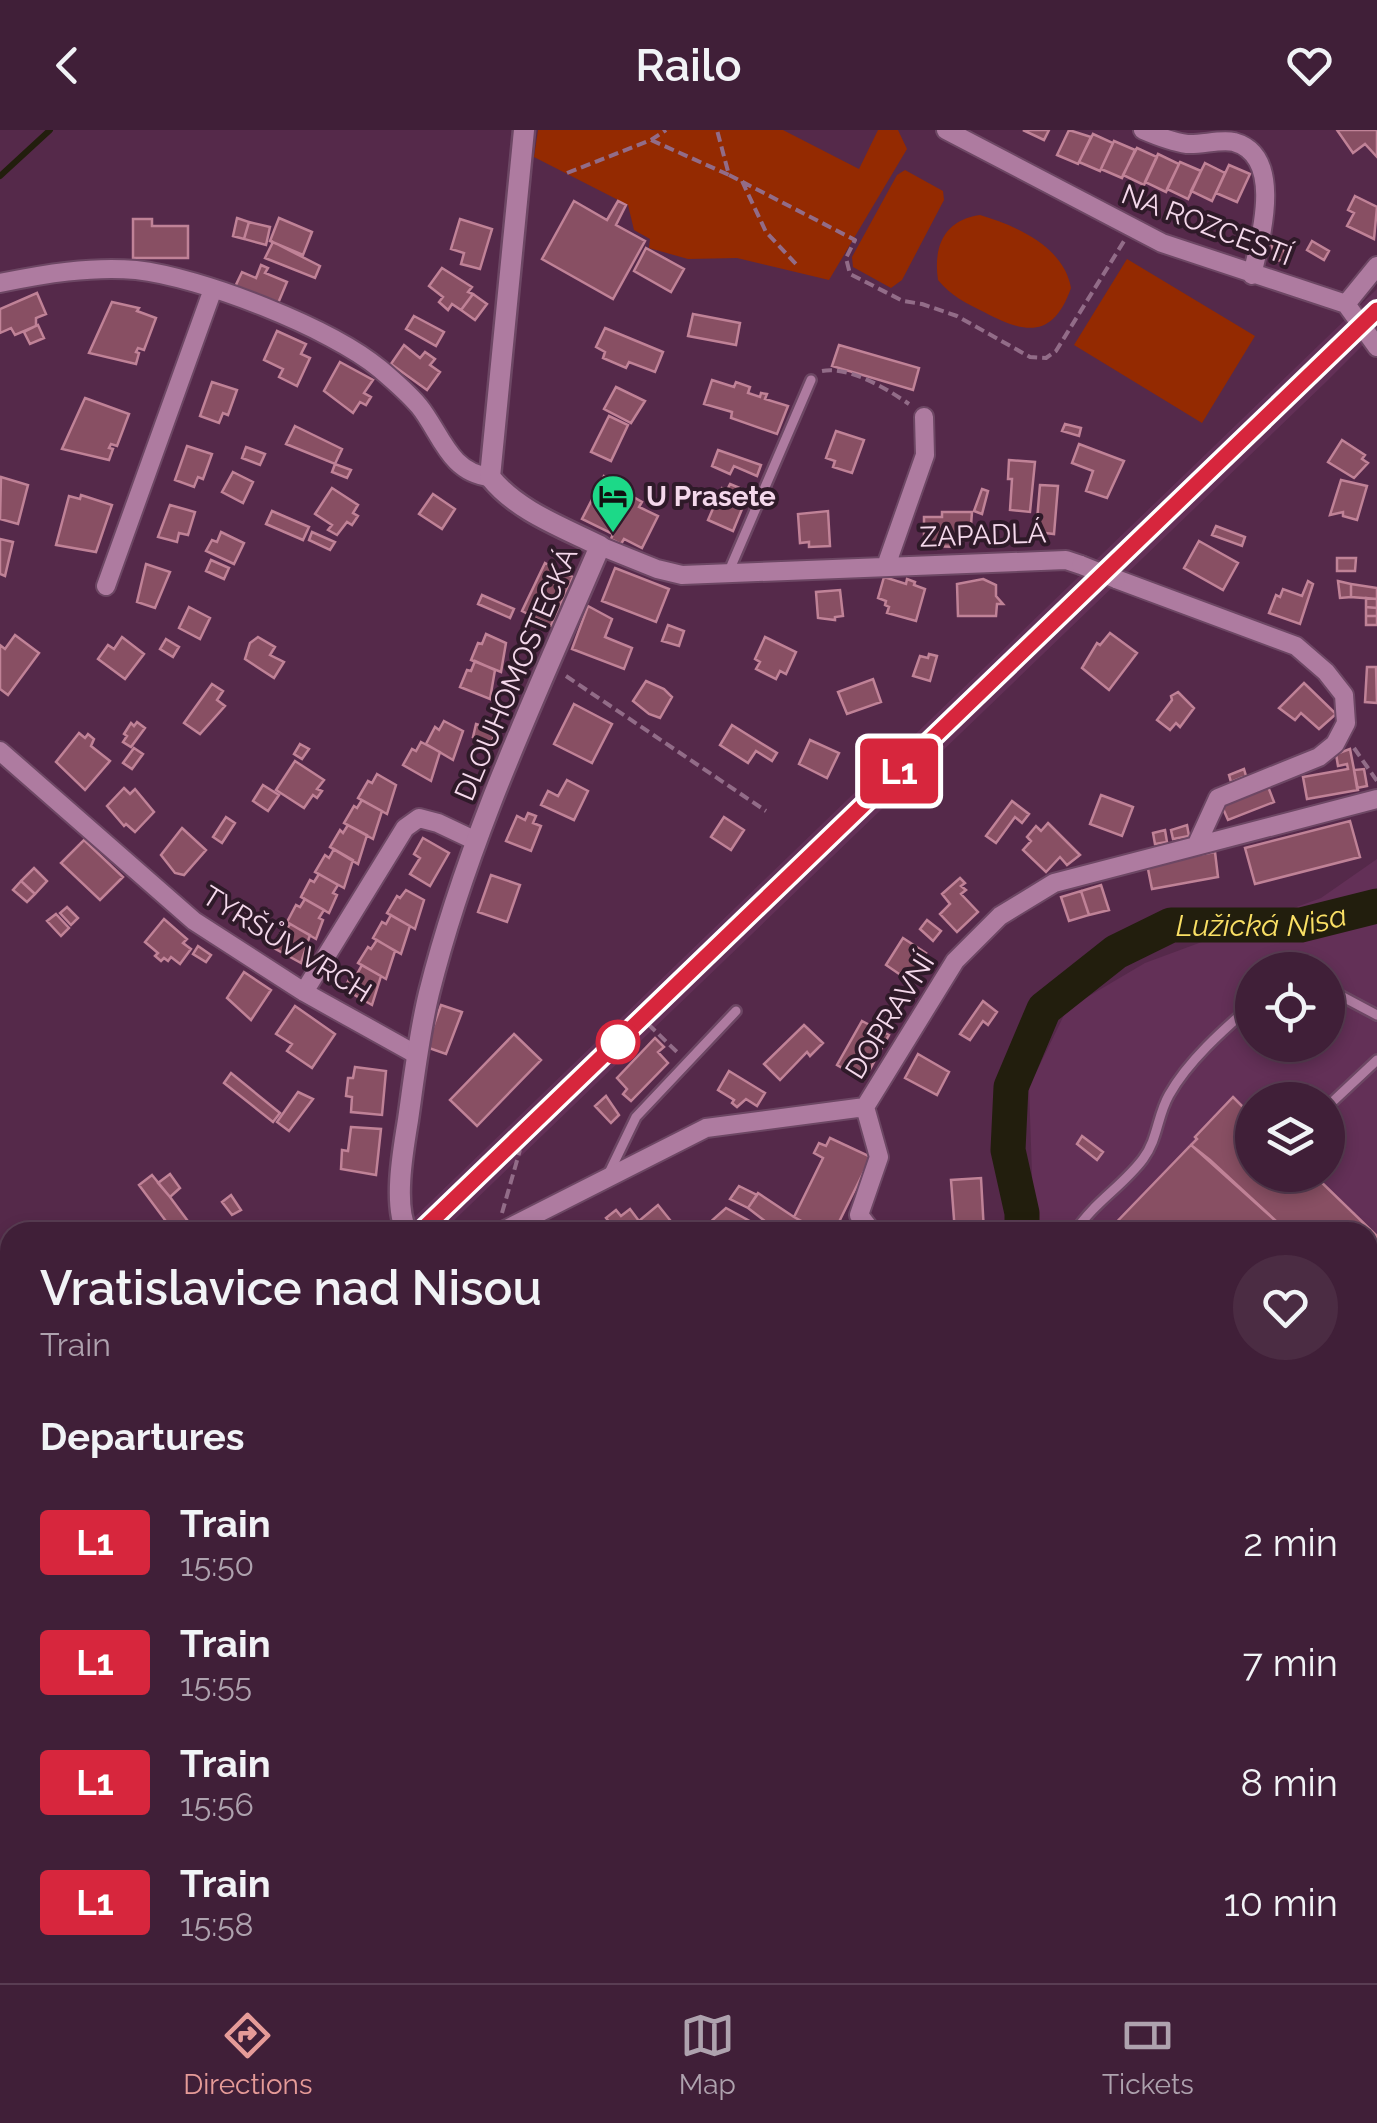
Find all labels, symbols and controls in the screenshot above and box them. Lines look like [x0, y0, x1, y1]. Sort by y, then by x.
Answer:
icon: back [40, 38, 95, 93]
icon: heart [1282, 38, 1337, 93]
text: Railo [635, 39, 742, 92]
street label: NA ROZCESTÍ [1117, 177, 1297, 273]
hotel icon: U Prasete [590, 473, 636, 534]
place label: U Prasete [646, 480, 776, 513]
street label: ZAPADLÁ [919, 516, 1047, 554]
street label: DLOUHOMOSTECKÁ [448, 542, 584, 806]
line badge: L1 [854, 738, 944, 804]
text: L1 [880, 751, 918, 792]
street label: TYRŠŮV VRCH [196, 878, 378, 1009]
water label: Lužická Nisa [1176, 897, 1350, 943]
street label: DOPRAVNÍ [839, 947, 942, 1085]
map controls [1235, 952, 1345, 1192]
button: locate [1235, 952, 1345, 1062]
unlabelled marker [597, 1021, 639, 1063]
button: layers [1235, 1082, 1345, 1192]
button: heart [1233, 1255, 1338, 1360]
text: Vratislavice nad Nisou [40, 1260, 542, 1316]
text: Train [40, 1326, 111, 1363]
text: Departures [40, 1414, 245, 1459]
text: Train [180, 1501, 271, 1546]
text: 2 min [1243, 1520, 1338, 1565]
text: L1 [76, 1522, 114, 1563]
text: 15:50 [180, 1546, 254, 1583]
text: Train [180, 1621, 271, 1666]
text: 7 min [1243, 1640, 1338, 1685]
text: L1 [76, 1642, 114, 1683]
text: 15:55 [180, 1666, 252, 1703]
text: Train [180, 1741, 271, 1786]
text: 8 min [1240, 1760, 1338, 1805]
text: L1 [76, 1762, 114, 1803]
text: 15:56 [180, 1786, 254, 1823]
text: Train [180, 1861, 271, 1906]
text: 10 min [1223, 1880, 1338, 1925]
text: L1 [76, 1882, 114, 1923]
text: 15:58 [180, 1906, 254, 1943]
tab: Directions [183, 2008, 312, 2101]
tab: Map [679, 2008, 736, 2101]
tab: Tickets [1102, 2008, 1194, 2101]

